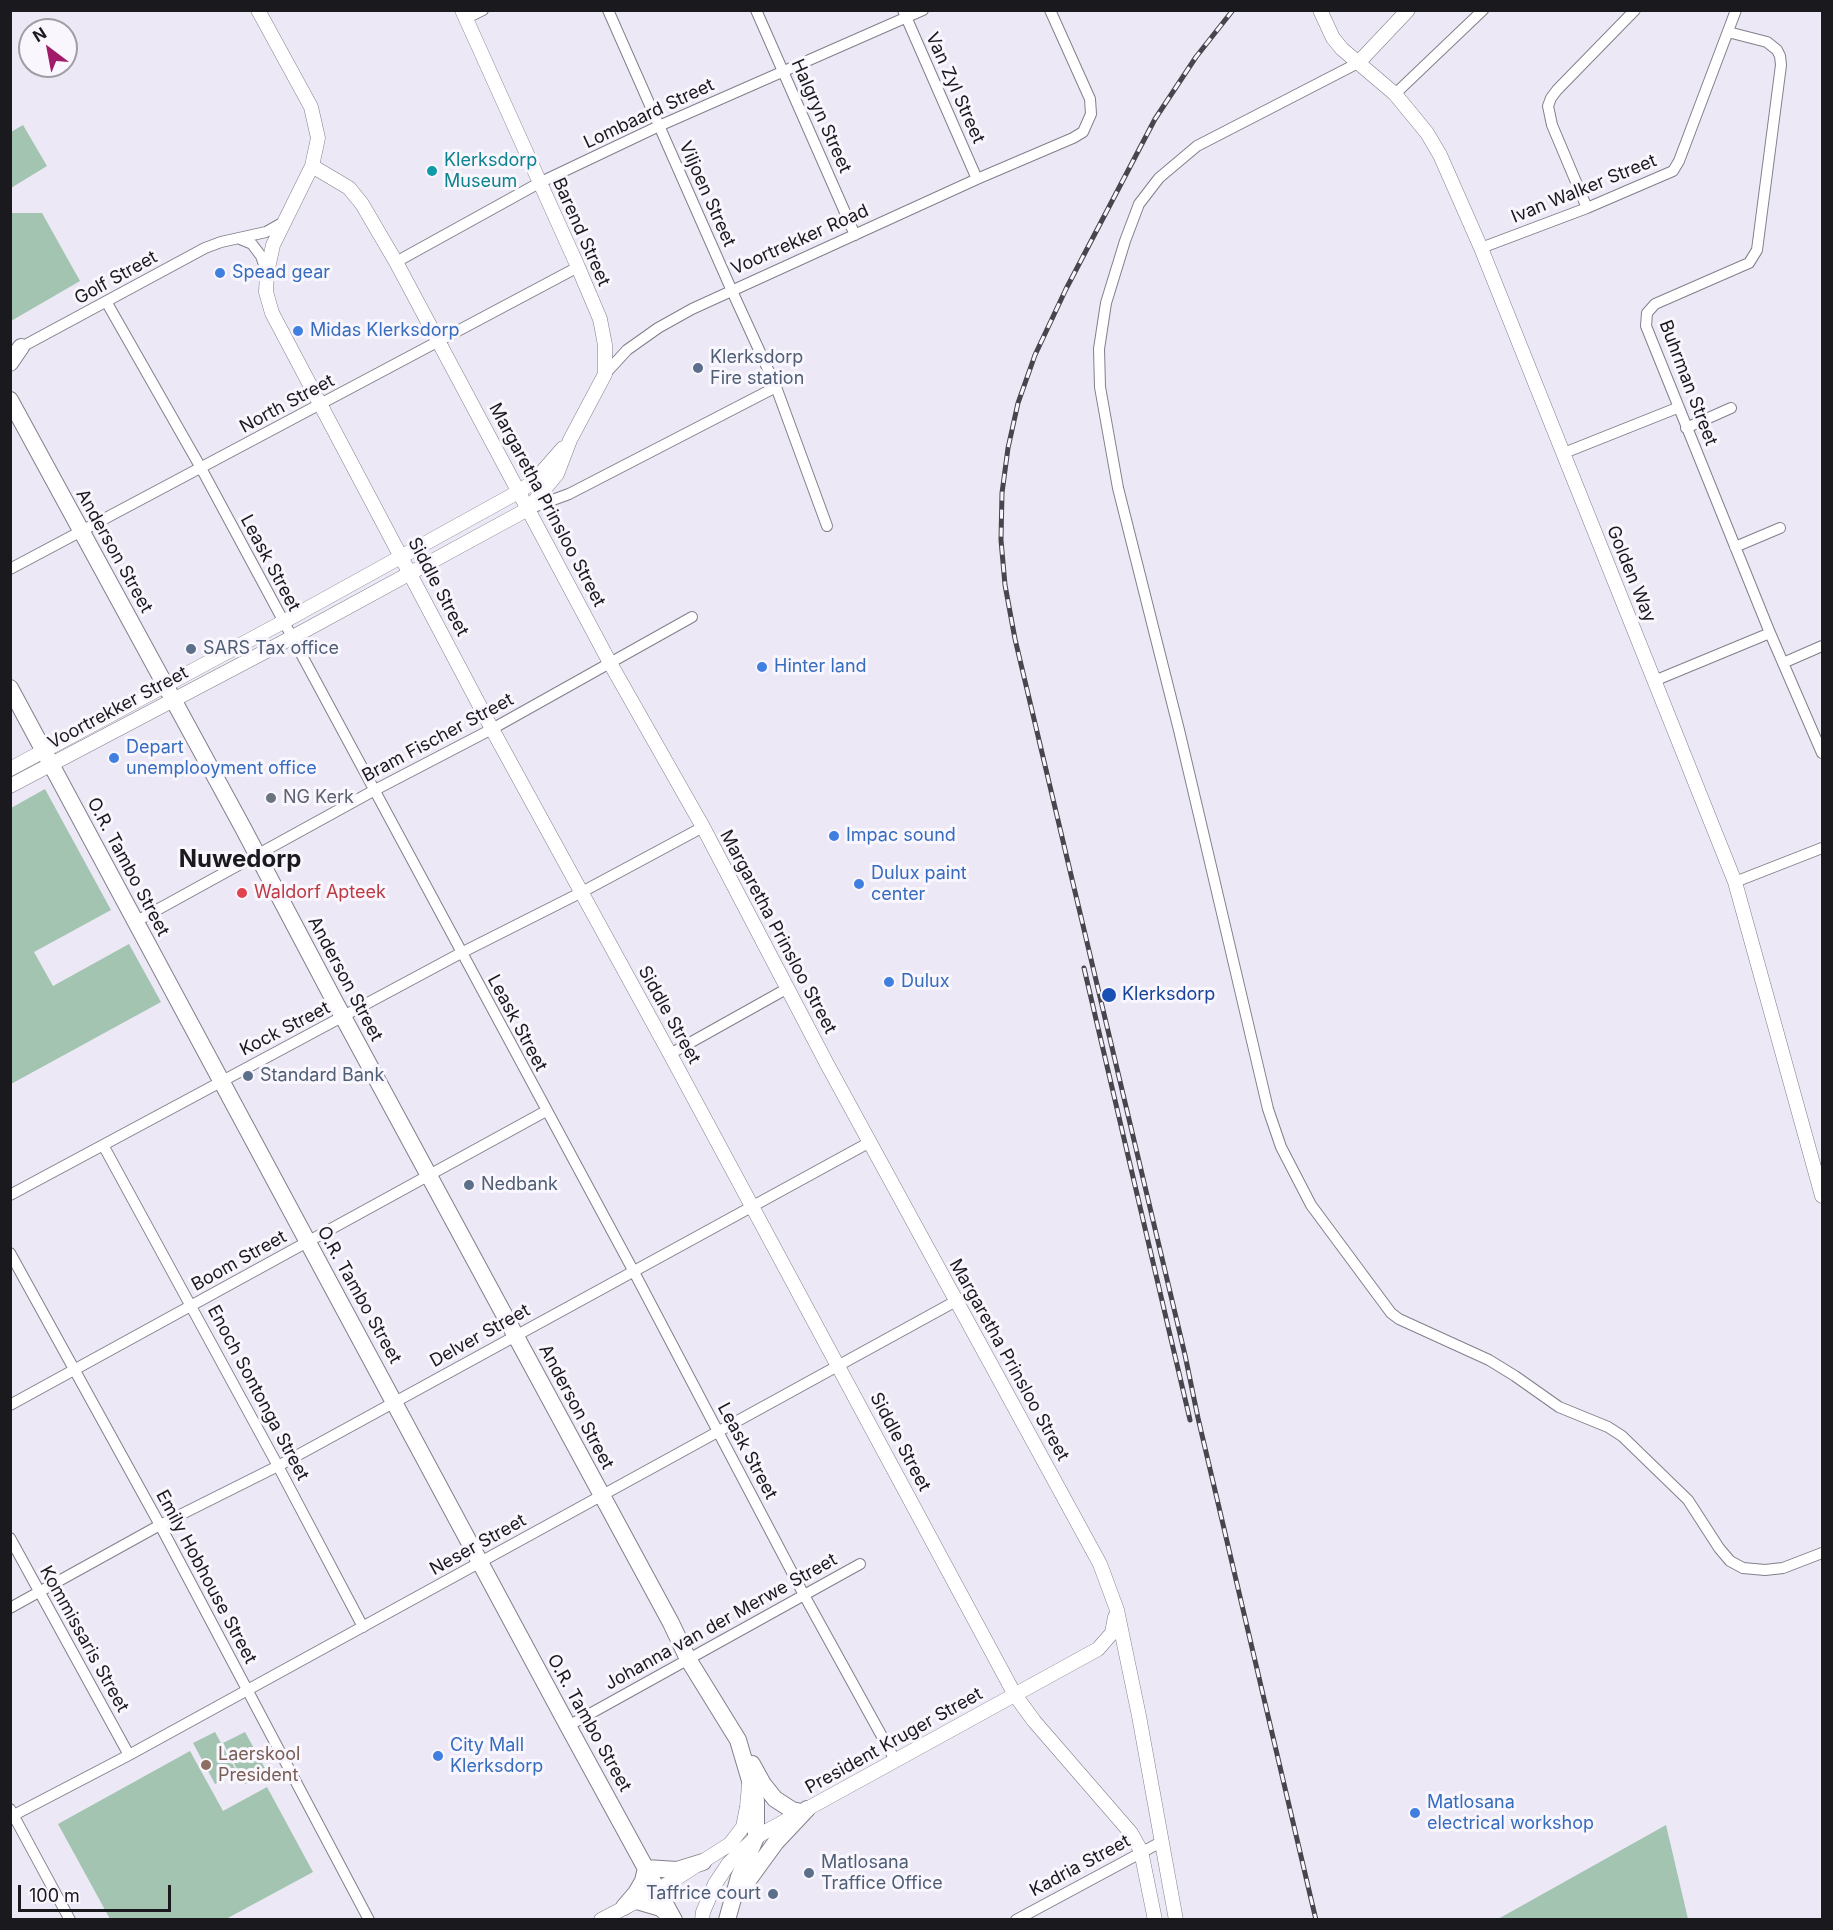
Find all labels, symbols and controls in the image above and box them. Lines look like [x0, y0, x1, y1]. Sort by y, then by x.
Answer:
north arrow [18, 18, 78, 78]
text: N [29, 23, 50, 46]
street label: Van Zyl Street [921, 29, 989, 147]
street label: Halgryn Street [786, 56, 856, 176]
street label: Lombaard Street [580, 74, 718, 154]
street label: Viljoen Street [674, 138, 740, 250]
place label: Klerksdorp Museum [444, 150, 537, 192]
street label: Ivan Walker Street [1508, 150, 1660, 228]
marker: Klerksdorp Museum [425, 164, 439, 178]
street label: Barend Street [547, 174, 615, 290]
street label: Voortrekker Road [728, 200, 872, 280]
street label: Golf Street [71, 246, 161, 310]
place label: Spead gear [232, 262, 330, 284]
marker: Spead gear [213, 266, 227, 280]
street label: Buhrman Street [1654, 317, 1722, 449]
place label: Midas Klerksdorp [310, 320, 460, 342]
marker: Midas Klerksdorp [291, 324, 305, 338]
place label: Klerksdorp Fire station [710, 347, 804, 389]
marker: Klerksdorp Fire station [691, 361, 705, 375]
street label: North Street [236, 370, 338, 438]
street label: Margaretha Prinsloo Street [484, 399, 610, 611]
street label: Anderson Street [71, 485, 157, 617]
street label: Leask Street [236, 511, 304, 615]
street label: Golden Way [1602, 522, 1660, 626]
street label: Siddle Street [403, 534, 473, 640]
place label: SARS Tax office [203, 638, 339, 660]
marker: SARS Tax office [184, 642, 198, 656]
place label: Hinter land [774, 656, 867, 678]
marker: Hinter land [755, 660, 769, 674]
street label: Voortrekker Street [44, 662, 192, 754]
street label: Bram Fischer Street [359, 689, 517, 787]
place label: Depart unemplooyment office [126, 737, 317, 780]
marker: Depart unemplooyment office [107, 751, 121, 765]
place label: NG Kerk [283, 787, 354, 809]
marker: NG Kerk [264, 791, 278, 805]
street label: O.R. Tambo Street [82, 794, 174, 940]
place label: Impac sound [846, 825, 956, 847]
street label: Margaretha Prinsloo Street [715, 826, 841, 1038]
marker: Impac sound [827, 829, 841, 843]
district label: Nuwedorp [179, 846, 301, 874]
place label: Dulux paint center [871, 863, 967, 906]
marker: Dulux paint center [852, 877, 866, 891]
place label: Waldorf Apteek [254, 882, 386, 904]
marker: Waldorf Apteek [235, 886, 249, 900]
street label: Anderson Street [303, 913, 387, 1045]
street label: Siddle Street [633, 962, 705, 1068]
street label: Leask Street [483, 971, 551, 1075]
place label: Dulux [901, 971, 949, 993]
marker: Dulux [882, 975, 896, 989]
place label: Klerksdorp [1122, 984, 1215, 1006]
marker: Klerksdorp [1100, 986, 1118, 1004]
street label: Kock Street [236, 997, 334, 1061]
place label: Standard Bank [260, 1065, 384, 1087]
marker: Standard Bank [241, 1069, 255, 1083]
place label: Nedbank [481, 1174, 558, 1196]
marker: Nedbank [462, 1178, 476, 1192]
street label: O.R. Tambo Street [312, 1222, 406, 1368]
street label: Boom Street [188, 1226, 290, 1296]
street label: Margaretha Prinsloo Street [944, 1255, 1074, 1465]
street label: Delver Street [426, 1300, 534, 1372]
street label: Enoch Sontonga Street [203, 1302, 313, 1484]
street label: Anderson Street [534, 1341, 618, 1473]
street label: Siddle Street [865, 1389, 935, 1495]
street label: Leask Street [713, 1399, 781, 1503]
street label: Emily Hobhouse Street [151, 1486, 261, 1668]
street label: Neser Street [426, 1510, 530, 1580]
street label: Johanna van der Merwe Street [601, 1549, 841, 1695]
street label: Kommissaris Street [35, 1562, 133, 1716]
street label: O.R. Tambo Street [542, 1650, 636, 1796]
street label: President Kruger Street [802, 1683, 986, 1799]
place label: City Mall Klerksdorp [450, 1735, 543, 1778]
place label: Laerskool President [218, 1744, 300, 1786]
marker: City Mall Klerksdorp [431, 1749, 445, 1763]
marker: Laerskool President [199, 1758, 213, 1772]
place label: Matlosana electrical workshop [1427, 1792, 1594, 1834]
marker: Matlosana electrical workshop [1408, 1806, 1422, 1820]
street label: Kadria Street [1026, 1831, 1134, 1901]
place label: Matlosana Traffice Office [821, 1852, 943, 1894]
marker: Matlosana Traffice Office [802, 1866, 816, 1880]
scale bar [21, 1873, 174, 1911]
place label: Taffrice court [646, 1883, 761, 1905]
text: 100 m [29, 1885, 80, 1906]
marker: Taffrice court [766, 1887, 780, 1901]

